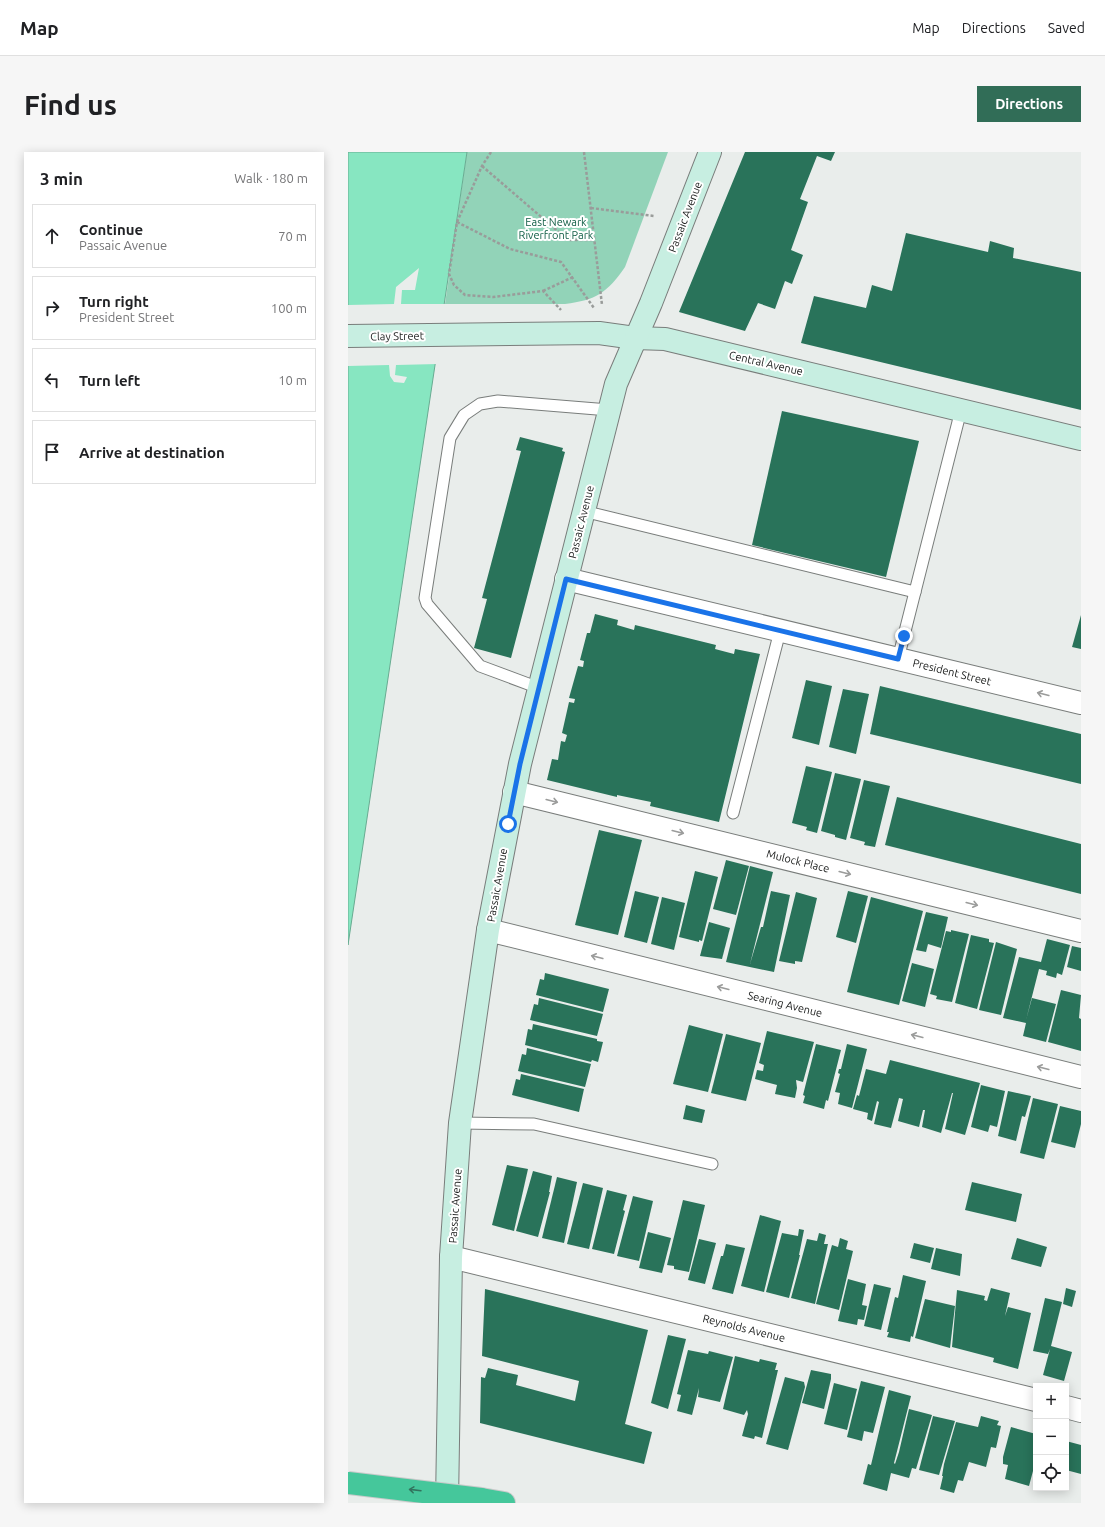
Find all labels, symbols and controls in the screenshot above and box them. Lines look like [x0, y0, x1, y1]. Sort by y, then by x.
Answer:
text: Map [20, 17, 59, 39]
text: Map [912, 20, 940, 36]
text: Directions [962, 20, 1026, 36]
text: Saved [1048, 20, 1085, 36]
button: Directions [977, 86, 1081, 122]
text: Find us [24, 89, 117, 120]
text: 3 min [40, 169, 83, 188]
text: Walk · 180 m [234, 171, 308, 185]
street label: Passaic Avenue [666, 180, 704, 254]
park label: East Newark Riverfront Park [519, 216, 594, 241]
text: Continue [79, 221, 143, 238]
icon: ahead [41, 225, 63, 247]
text: 70 m [278, 229, 307, 243]
text: Passaic Avenue [79, 238, 167, 252]
text: Turn right [79, 293, 149, 310]
icon: right [41, 297, 63, 319]
text: 100 m [271, 301, 307, 315]
text: President Street [79, 310, 174, 324]
street label: Clay Street [370, 330, 425, 342]
street label: Central Avenue [728, 349, 804, 377]
icon: left [41, 369, 63, 391]
text: Turn left [79, 372, 140, 389]
text: 10 m [278, 373, 307, 387]
icon: arrive [41, 441, 63, 463]
text: Arrive at destination [79, 444, 225, 461]
street label: Passaic Avenue [566, 484, 596, 560]
route end [895, 627, 913, 645]
street label: President Street [911, 656, 993, 688]
one-way arrow [1037, 690, 1050, 697]
one-way arrow [545, 798, 558, 806]
route start [499, 815, 517, 833]
one-way arrow [672, 829, 685, 836]
street label: Passaic Avenue [485, 847, 509, 923]
street label: Mulock Place [765, 847, 831, 875]
one-way arrow [839, 870, 852, 877]
one-way arrow [965, 901, 978, 908]
one-way arrow [590, 953, 603, 960]
one-way arrow [717, 984, 730, 991]
street label: Searing Avenue [746, 989, 824, 1019]
one-way arrow [911, 1032, 924, 1040]
one-way arrow [1037, 1063, 1050, 1071]
street label: Passaic Avenue [446, 1168, 464, 1244]
street label: Reynolds Avenue [702, 1312, 786, 1344]
map controls [1033, 1383, 1069, 1491]
button: + [1033, 1383, 1069, 1419]
button: − [1033, 1419, 1069, 1455]
button: locate [1033, 1455, 1069, 1491]
one-way arrow [409, 1486, 422, 1494]

